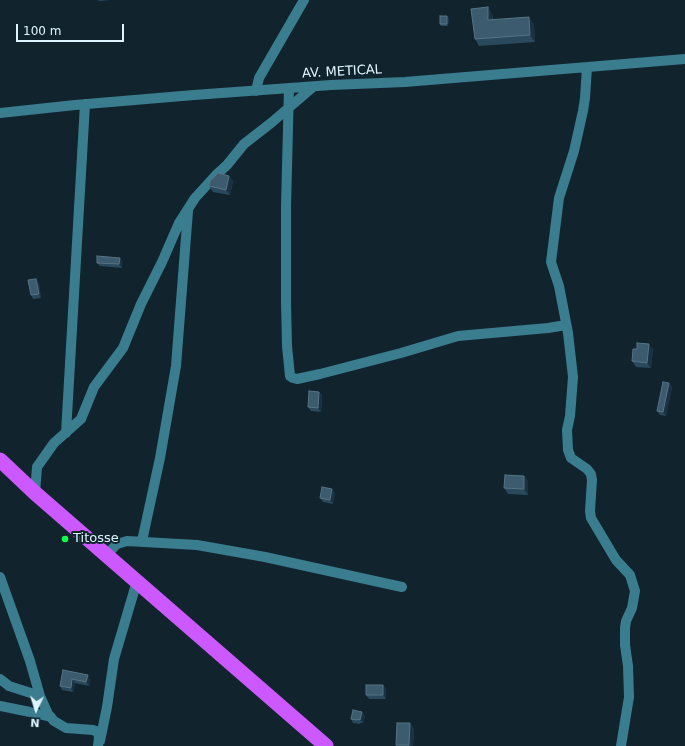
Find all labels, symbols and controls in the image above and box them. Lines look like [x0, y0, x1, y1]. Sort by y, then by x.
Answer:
scale bar [18, 16, 126, 42]
text: 100 m [23, 24, 61, 38]
street label: AV. METICAL [302, 62, 382, 82]
place label: Titosse [73, 531, 119, 547]
marker: Titosse [60, 534, 70, 544]
north arrow [16, 690, 56, 730]
text: N [30, 716, 40, 729]

